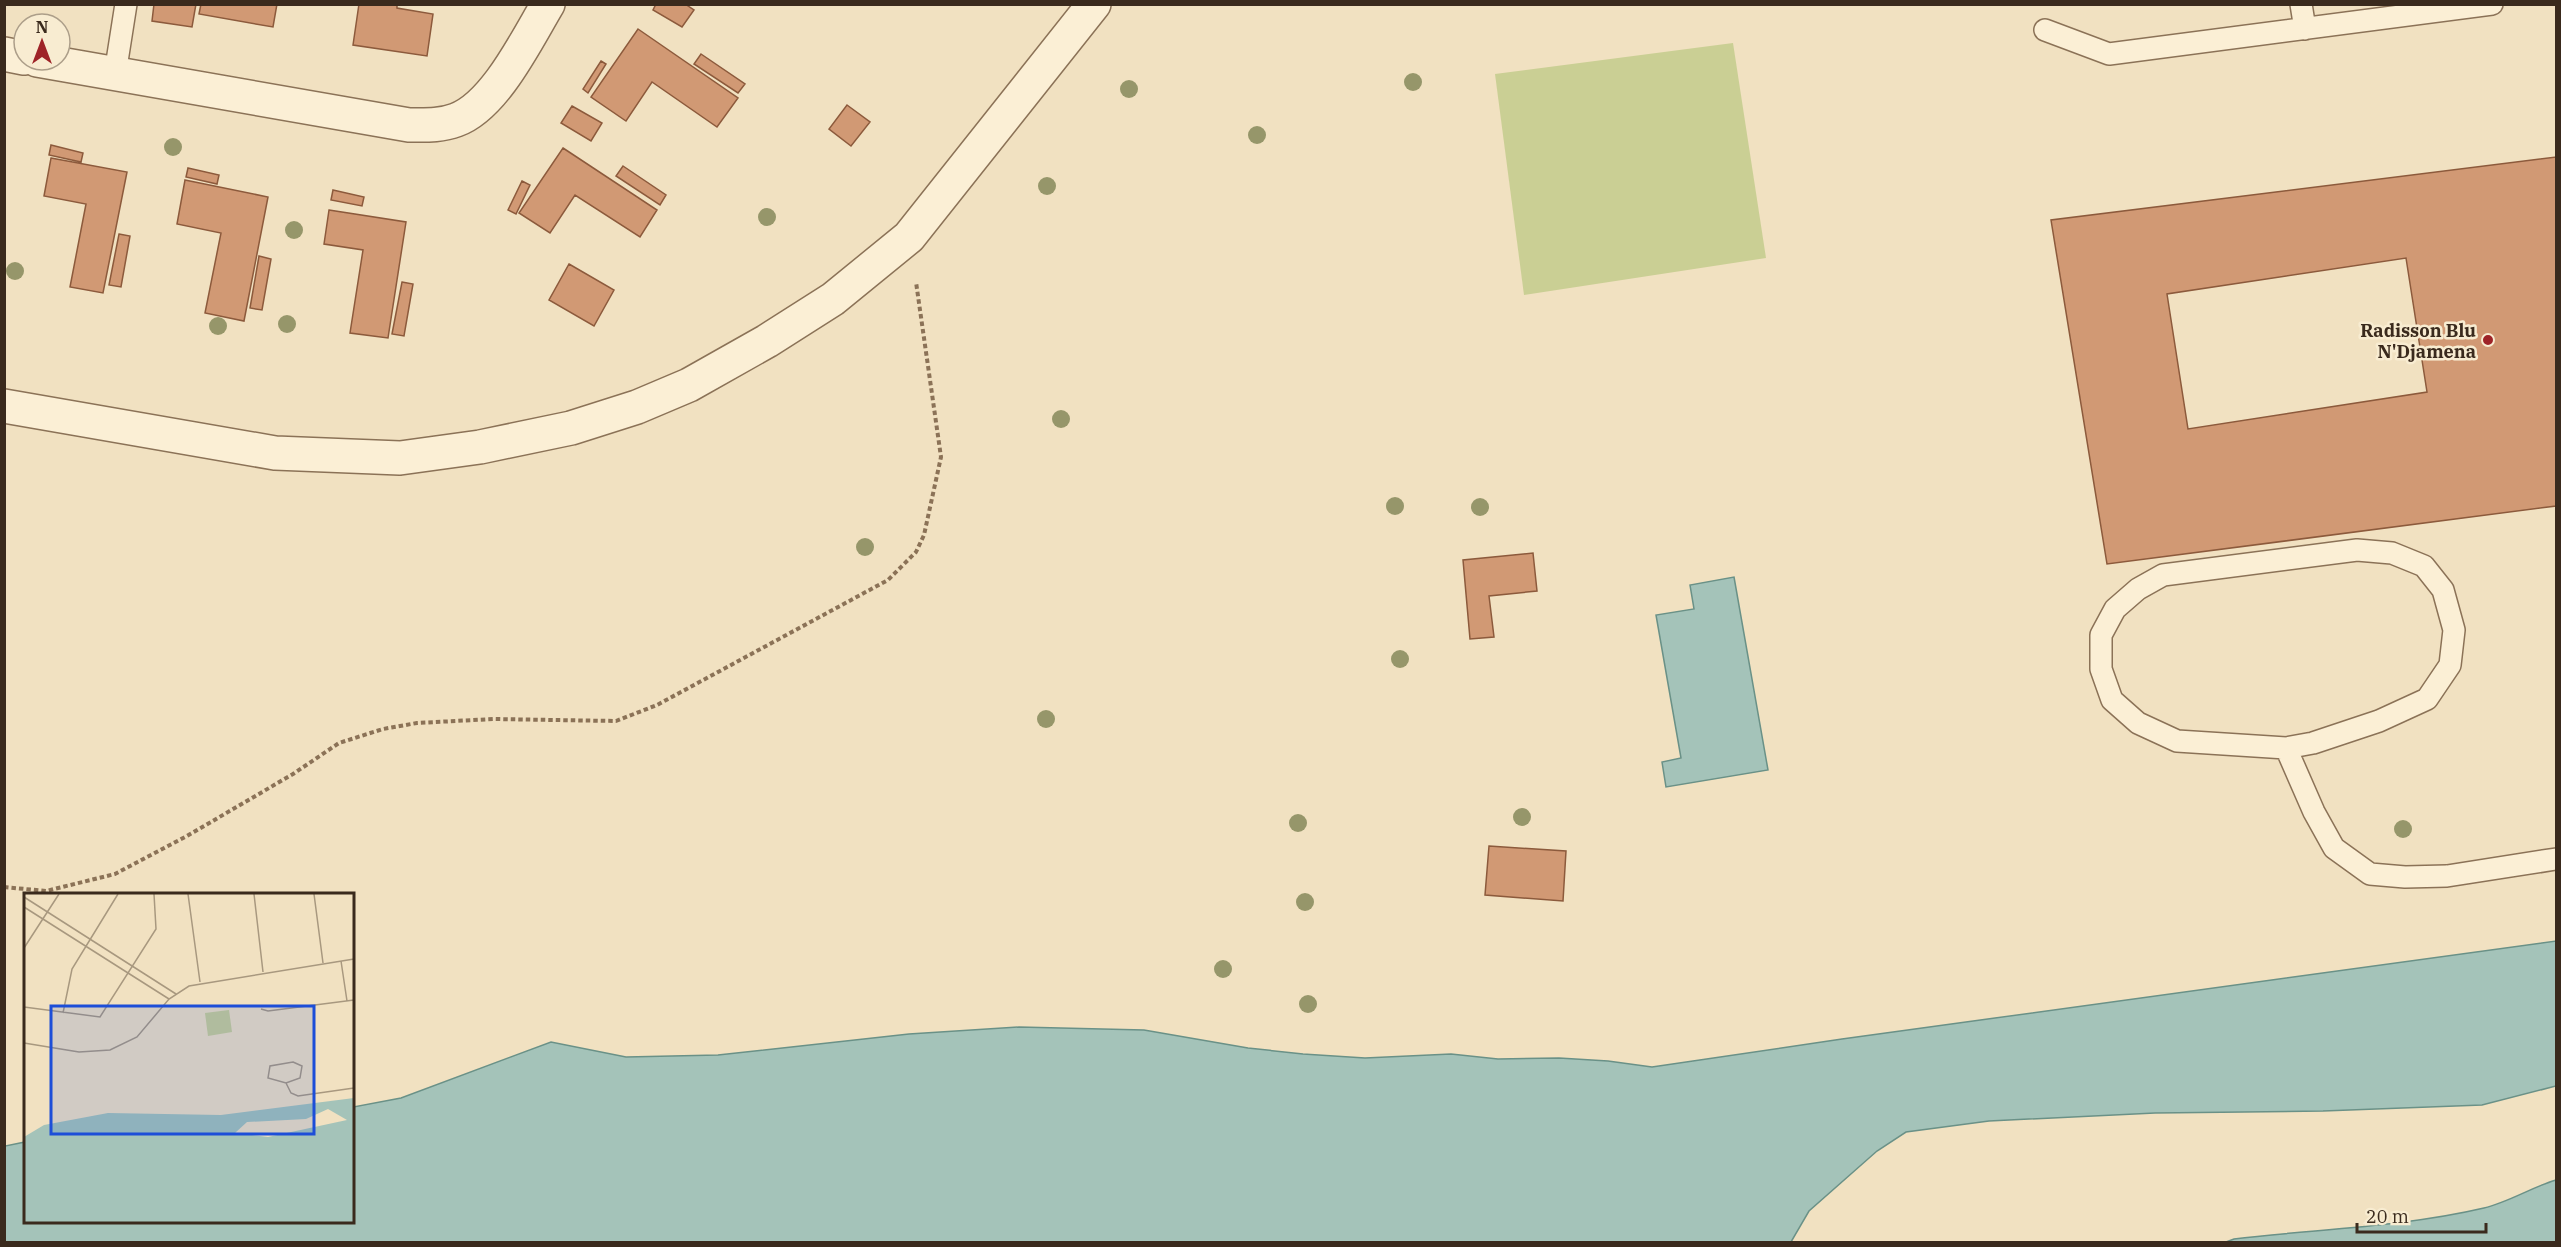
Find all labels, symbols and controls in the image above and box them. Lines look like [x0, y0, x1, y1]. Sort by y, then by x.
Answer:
north arrow [12, 12, 72, 72]
text: N [36, 17, 48, 37]
place label: Radisson Blu N'Djamena [2360, 319, 2476, 363]
marker: Radisson Blu N'Djamena [2481, 333, 2495, 347]
inset map [24, 893, 354, 1223]
scale bar [2357, 1196, 2486, 1234]
text: 20 m [2366, 1205, 2409, 1228]

